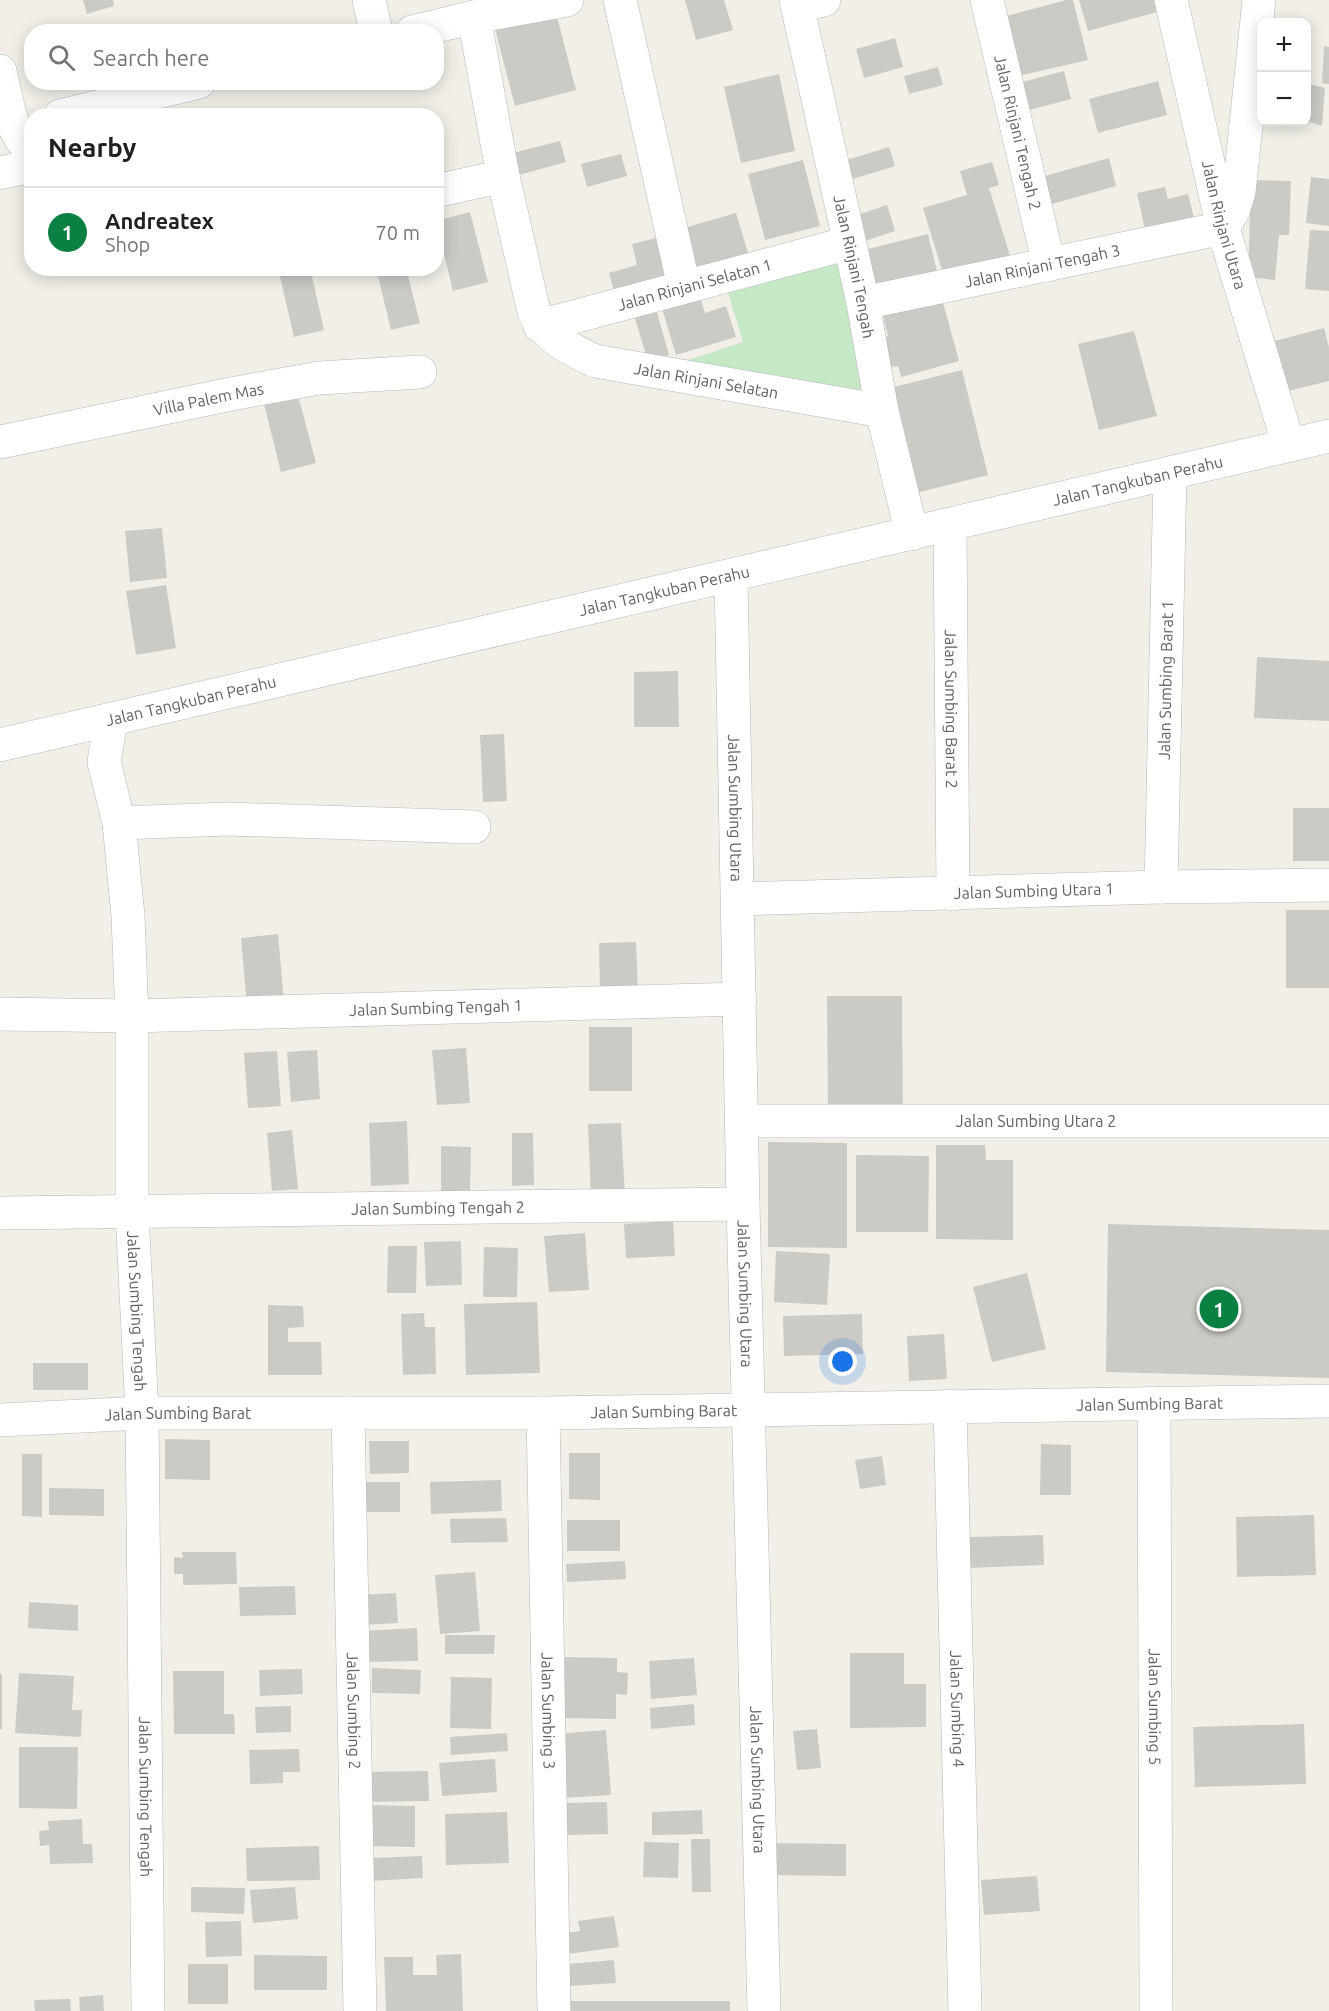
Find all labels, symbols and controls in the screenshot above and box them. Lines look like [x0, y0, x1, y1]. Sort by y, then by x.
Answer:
map controls [1257, 18, 1311, 126]
button: + [1257, 18, 1311, 72]
search box [24, 24, 444, 90]
icon: search [45, 41, 78, 74]
text: Search here [93, 45, 209, 70]
street label: Jalan Rinjani Tengah 2 [991, 53, 1045, 212]
button: − [1257, 72, 1311, 126]
text: Nearby [48, 133, 136, 162]
street label: Jalan Rinjani Utara [1199, 158, 1250, 292]
street label: Jalan Rinjani Tengah [830, 193, 878, 340]
text: Andreatex [105, 208, 214, 233]
text: 1 [62, 221, 73, 244]
text: 70 m [376, 221, 420, 244]
text: Shop [105, 233, 150, 256]
street label: Jalan Rinjani Tengah 3 [963, 241, 1122, 291]
street label: Jalan Rinjani Selatan 1 [615, 255, 774, 314]
street label: Jalan Rinjani Selatan [632, 359, 780, 402]
street label: Villa Palem Mas [152, 379, 265, 419]
street label: Jalan Tangkuban Perahu [1051, 452, 1225, 509]
street label: Jalan Tangkuban Perahu [577, 562, 751, 619]
street label: Jalan Sumbing Barat 1 [1155, 600, 1176, 760]
street label: Jalan Sumbing Barat 2 [942, 629, 961, 789]
street label: Jalan Tangkuban Perahu [104, 672, 278, 729]
street label: Jalan Sumbing Utara [725, 734, 746, 882]
street label: Jalan Sumbing Utara 1 [953, 879, 1114, 902]
street label: Jalan Sumbing Tengah 1 [349, 996, 523, 1019]
street label: Jalan Sumbing Utara 2 [956, 1112, 1116, 1130]
street label: Jalan Sumbing Tengah 2 [351, 1198, 525, 1218]
street label: Jalan Sumbing Utara [734, 1220, 756, 1368]
street label: Jalan Sumbing Tengah [124, 1230, 150, 1392]
pin: 1 [1200, 1286, 1238, 1332]
your location [828, 1347, 857, 1376]
street label: Jalan Sumbing Barat [1076, 1394, 1224, 1414]
street label: Jalan Sumbing Barat [590, 1401, 738, 1421]
street label: Jalan Sumbing Barat [104, 1404, 252, 1424]
street label: Jalan Sumbing 5 [1146, 1648, 1164, 1766]
street label: Jalan Sumbing 4 [947, 1650, 968, 1768]
street label: Jalan Sumbing 2 [344, 1652, 364, 1770]
street label: Jalan Sumbing 3 [538, 1652, 559, 1770]
street label: Jalan Sumbing Utara [747, 1706, 769, 1854]
street label: Jalan Sumbing Tengah [136, 1716, 156, 1877]

